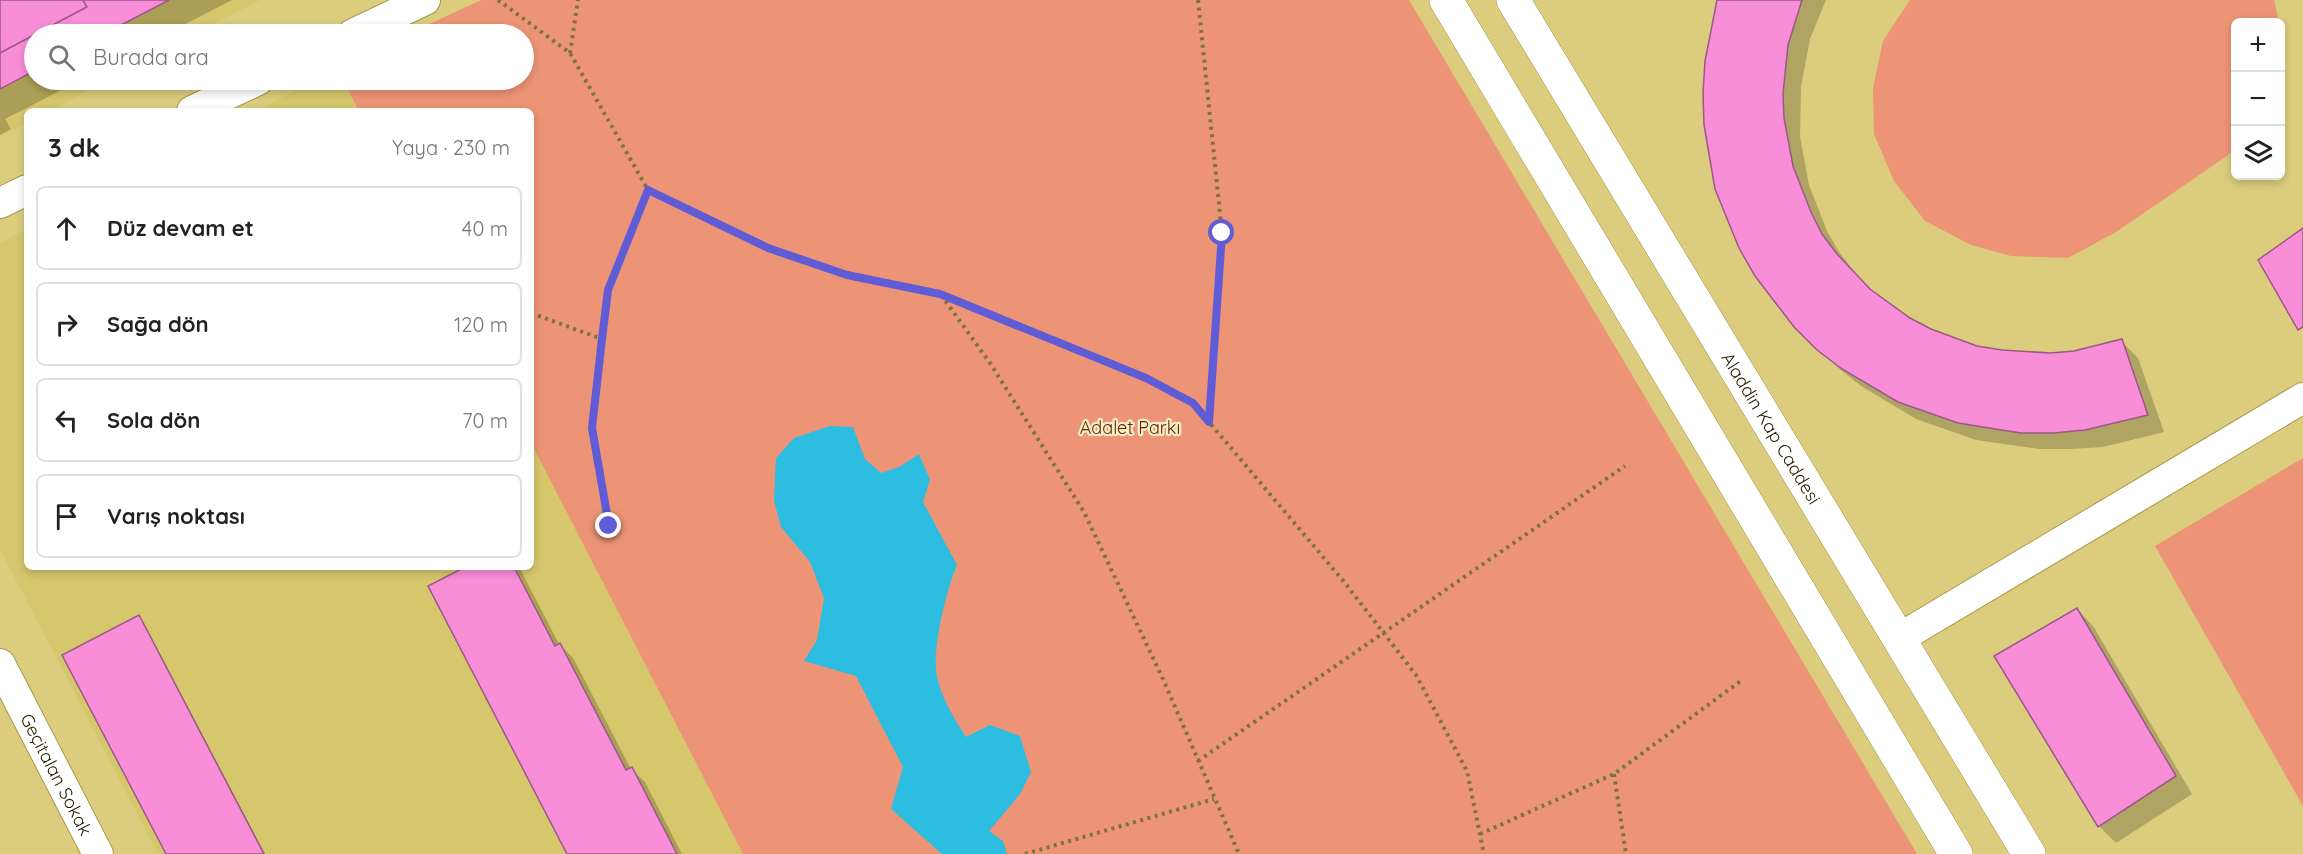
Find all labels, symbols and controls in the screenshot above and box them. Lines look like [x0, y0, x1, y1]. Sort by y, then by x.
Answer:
map controls [2231, 18, 2285, 180]
button: + [2231, 18, 2285, 72]
search box [24, 24, 534, 90]
icon: search [45, 41, 78, 74]
text: Burada ara [93, 43, 209, 71]
button: − [2231, 72, 2285, 126]
button: layers [2231, 126, 2285, 180]
text: 3 dk [48, 131, 100, 164]
text: Yaya · 230 m [392, 135, 510, 160]
icon: ahead [50, 212, 83, 245]
text: Düz devam et [107, 214, 254, 242]
text: 40 m [462, 216, 508, 241]
route start [1208, 219, 1234, 245]
icon: right [50, 308, 83, 341]
text: Sağa dön [107, 310, 209, 338]
text: 120 m [454, 312, 508, 337]
street label: Aladdin Kap Caddesi [1717, 348, 1826, 508]
icon: left [50, 404, 83, 437]
text: Sola dön [107, 406, 200, 434]
text: 70 m [462, 408, 508, 433]
park label: Adalet Parkı [1080, 416, 1180, 439]
icon: arrive [50, 500, 83, 533]
text: Varış noktası [107, 502, 245, 530]
route end [595, 512, 621, 538]
street label: Geçitalan Sokak [16, 709, 98, 839]

